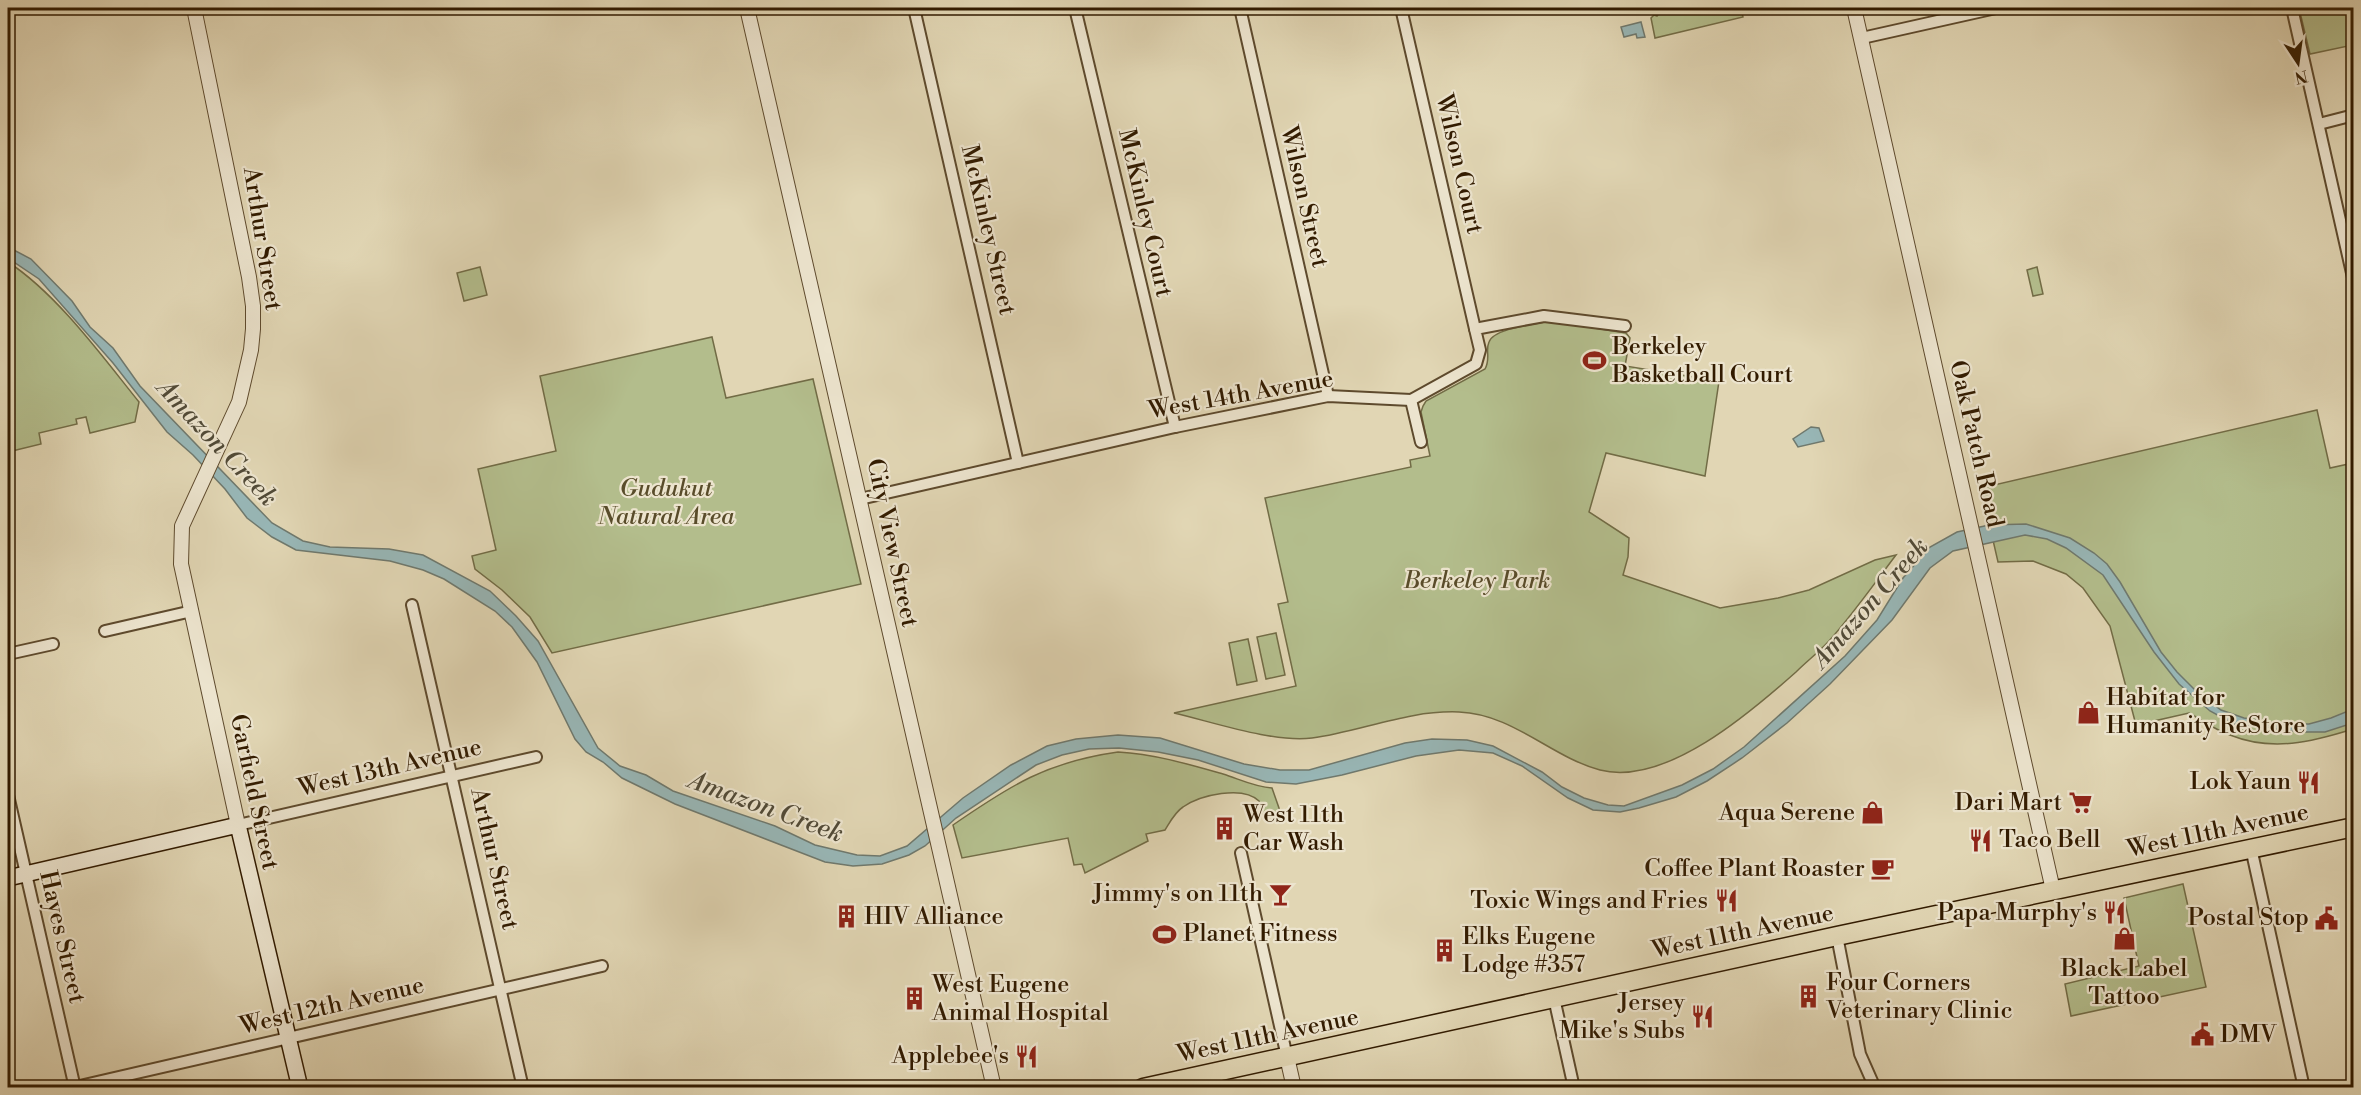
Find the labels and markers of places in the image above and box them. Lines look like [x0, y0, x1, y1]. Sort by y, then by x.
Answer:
place label: Berkeley Basketball Court [1611, 332, 1793, 390]
sports icon: Berkeley Basketball Court [1581, 348, 1607, 374]
place label: Habitat for Humanity ReStore [2106, 683, 2305, 741]
shop icon: Habitat for Humanity ReStore [2075, 699, 2101, 725]
place label: Lok Yaun [2190, 767, 2291, 797]
restaurant icon: Lok Yaun [2296, 769, 2322, 795]
place label: Dari Mart [1955, 788, 2062, 818]
supermarket icon: Dari Mart [2067, 790, 2093, 816]
place label: Aqua Serene [1718, 798, 1855, 828]
place label: West 11th Car Wash [1242, 800, 1344, 858]
shop icon: Aqua Serene [1860, 800, 1886, 826]
building icon: West 11th Car Wash [1212, 816, 1238, 842]
place label: Taco Bell [1999, 825, 2100, 855]
restaurant icon: Taco Bell [1968, 827, 1994, 853]
place label: Coffee Plant Roaster [1644, 854, 1865, 884]
cafe icon: Coffee Plant Roaster [1870, 856, 1896, 882]
place label: Jimmy's on 11th [1091, 879, 1263, 909]
bar icon: Jimmy's on 11th [1268, 881, 1294, 907]
place label: Toxic Wings and Fries [1470, 886, 1708, 916]
restaurant icon: Toxic Wings and Fries [1713, 888, 1739, 914]
place label: Papa Murphy's [1937, 898, 2097, 928]
restaurant icon: Papa Murphy's [2102, 900, 2128, 926]
place label: HIV Alliance [864, 902, 1004, 932]
place label: Postal Stop [2188, 903, 2309, 933]
building icon: HIV Alliance [833, 904, 859, 930]
public building icon: Postal Stop [2314, 905, 2340, 931]
place label: Planet Fitness [1183, 919, 1338, 949]
sports icon: Planet Fitness [1152, 921, 1178, 947]
place label: Elks Eugene Lodge #357 [1462, 922, 1596, 980]
shop icon: Black Label Tattoo [2111, 926, 2137, 952]
building icon: Elks Eugene Lodge #357 [1431, 938, 1457, 964]
place label: Black Label Tattoo [2060, 954, 2187, 1012]
place label: Four Corners Veterinary Clinic [1825, 968, 2013, 1026]
place label: West Eugene Animal Hospital [931, 970, 1109, 1028]
building icon: Four Corners Veterinary Clinic [1795, 984, 1821, 1010]
building icon: West Eugene Animal Hospital [901, 986, 927, 1012]
place label: Jersey Mike's Subs [1559, 988, 1685, 1046]
restaurant icon: Jersey Mike's Subs [1690, 1004, 1716, 1030]
place label: DMV [2220, 1020, 2278, 1050]
public building icon: DMV [2189, 1022, 2215, 1048]
place label: Applebee's [891, 1041, 1009, 1071]
restaurant icon: Applebee's [1014, 1043, 1040, 1069]

